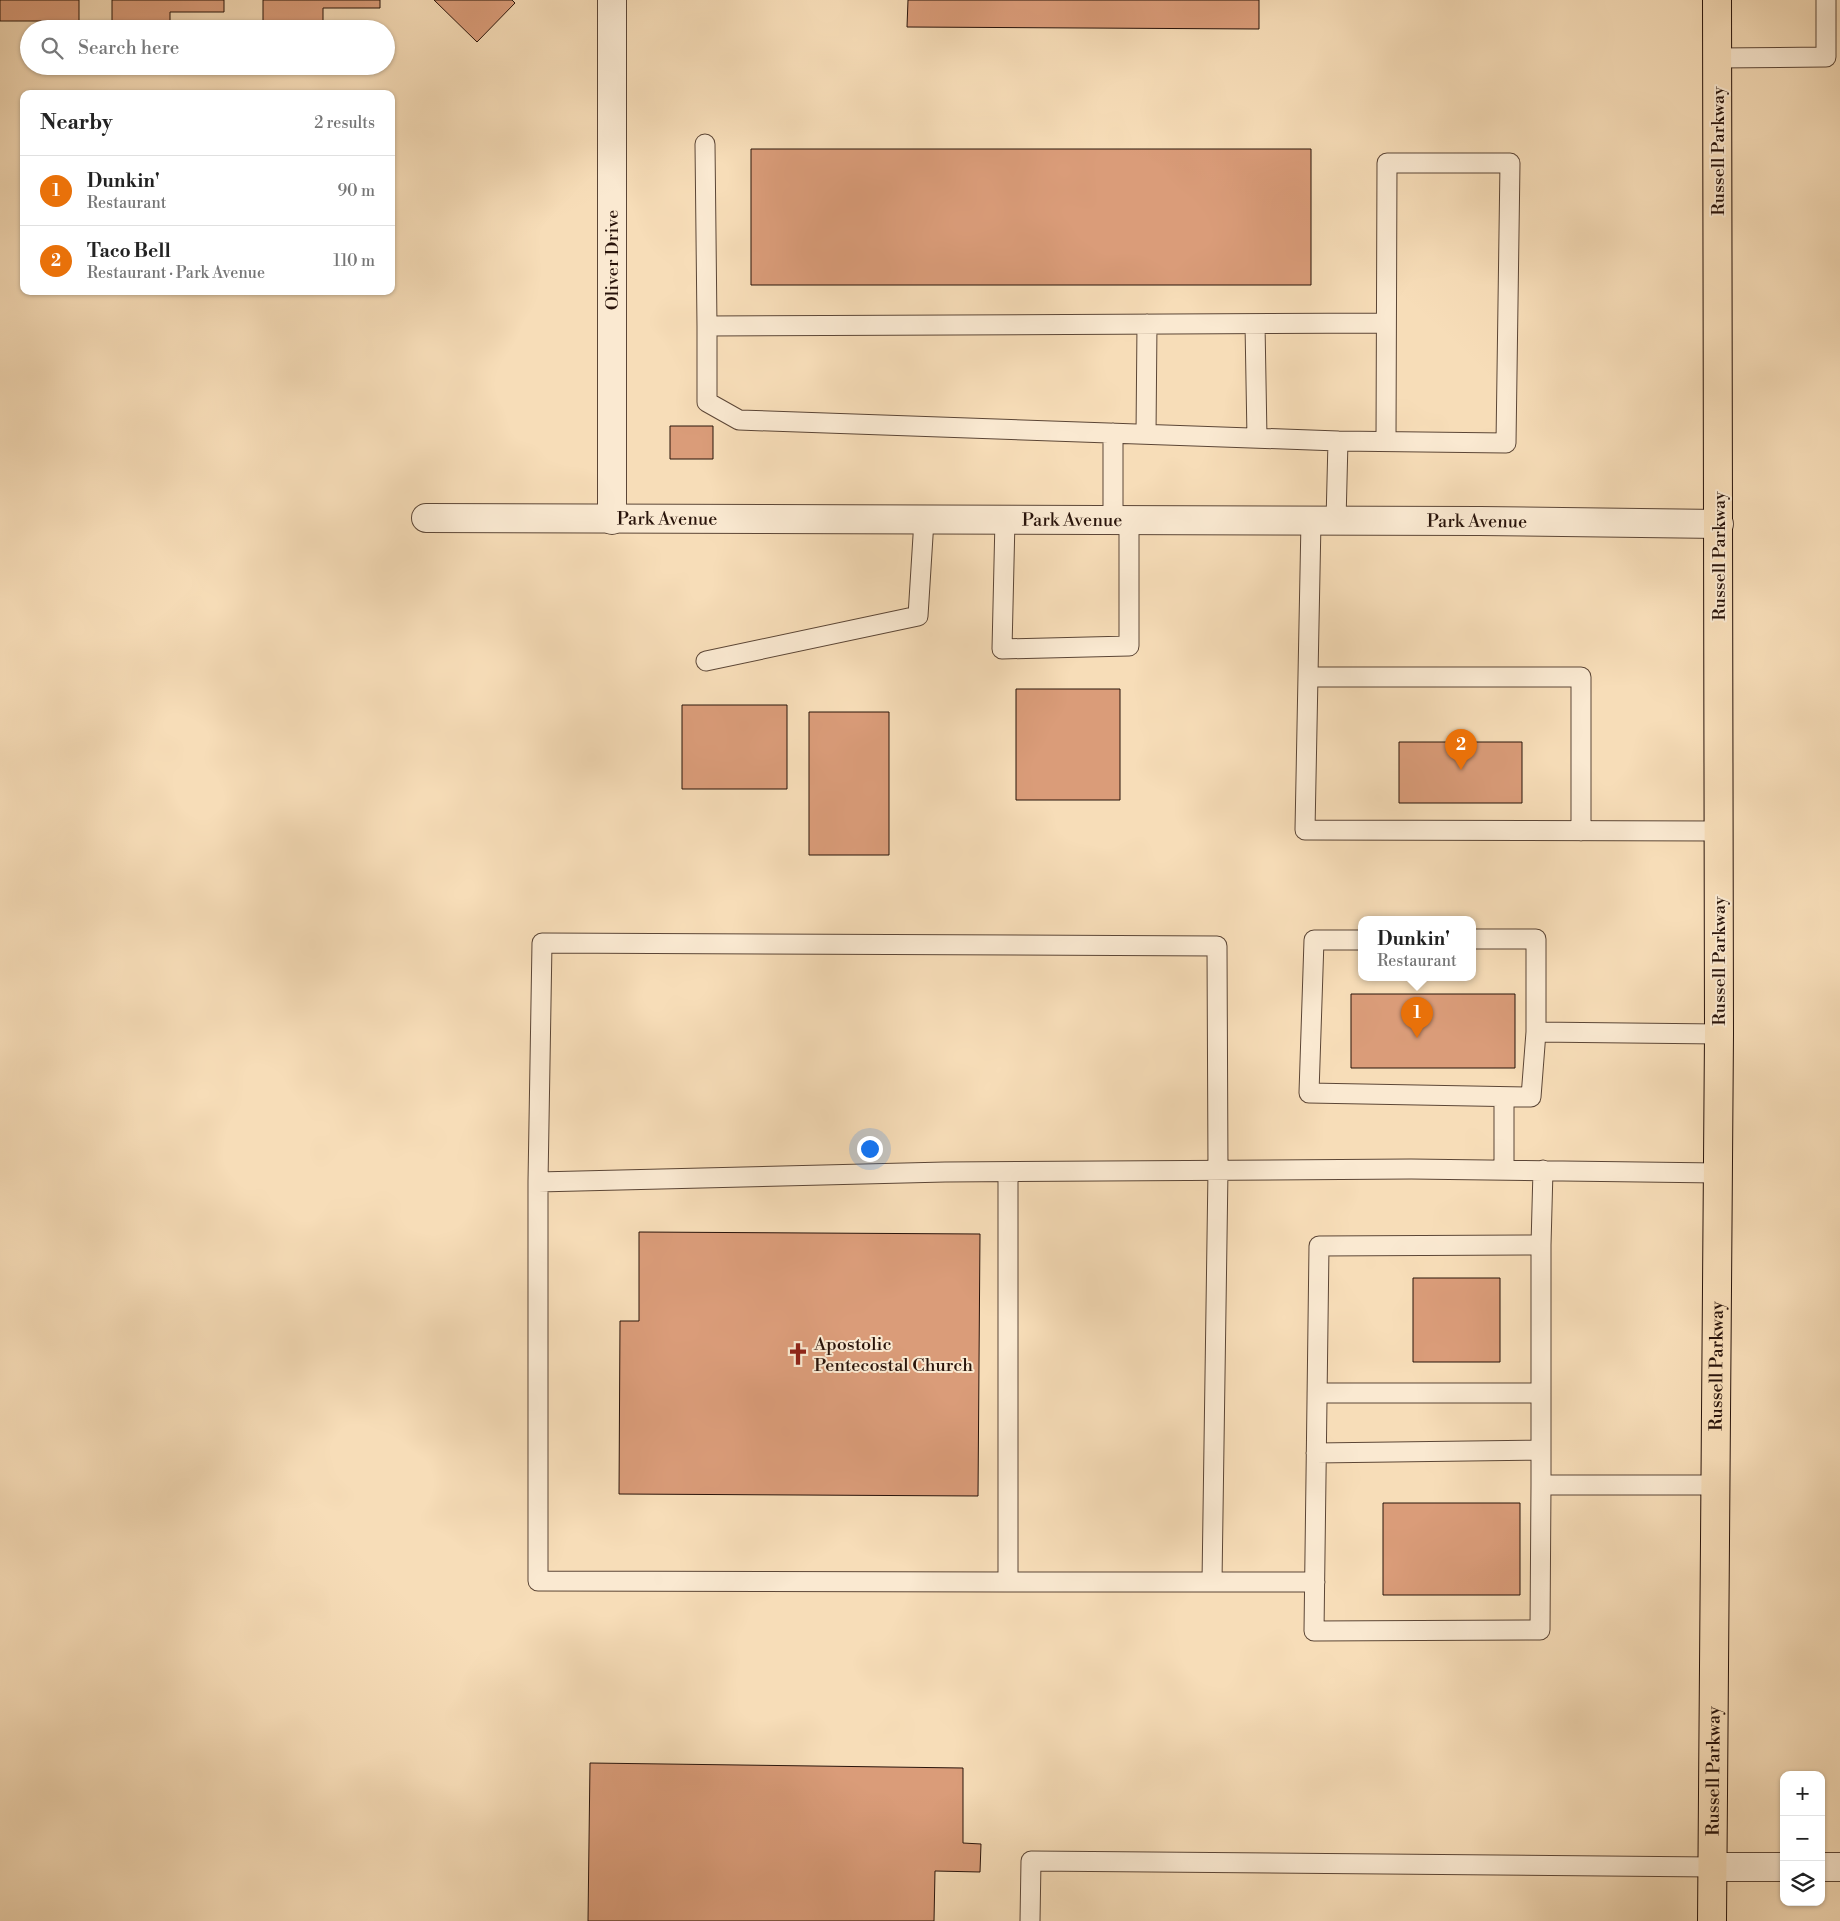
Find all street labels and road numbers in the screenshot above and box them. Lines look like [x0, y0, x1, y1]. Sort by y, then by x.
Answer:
street label: Russell Parkway [1707, 86, 1730, 216]
street label: Oliver Drive [601, 210, 624, 310]
street label: Russell Parkway [1708, 491, 1731, 621]
street label: Park Avenue [617, 508, 717, 531]
street label: Park Avenue [1022, 509, 1122, 532]
street label: Park Avenue [1427, 510, 1527, 534]
street label: Russell Parkway [1708, 896, 1731, 1026]
street label: Russell Parkway [1705, 1301, 1729, 1431]
street label: Russell Parkway [1702, 1706, 1726, 1836]

